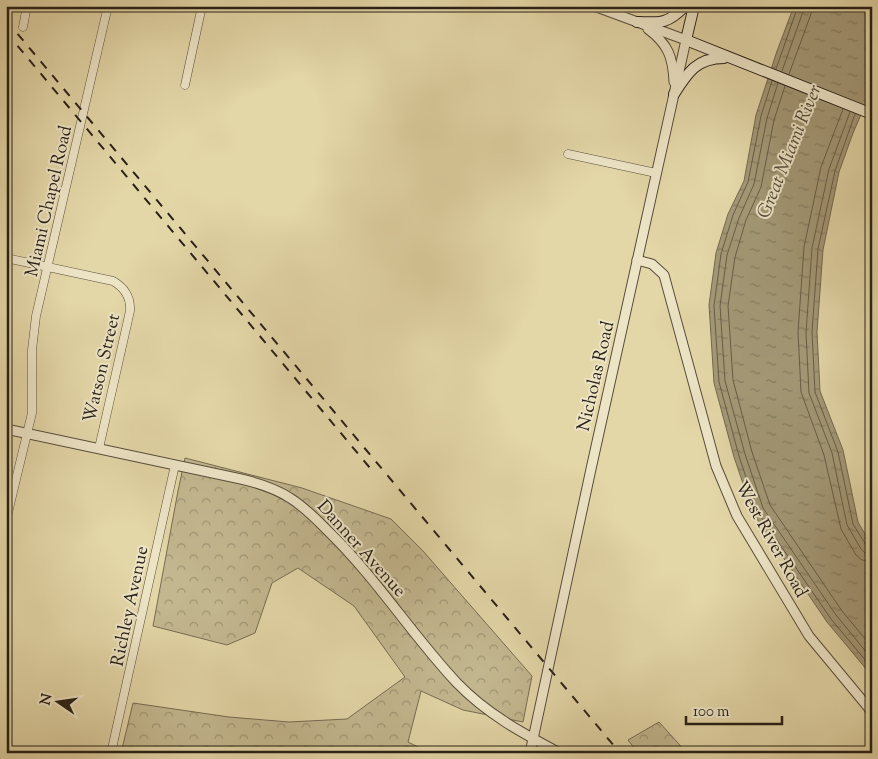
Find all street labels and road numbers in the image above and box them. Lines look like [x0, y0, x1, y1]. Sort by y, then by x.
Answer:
street label: Miami Chapel Road [20, 123, 80, 280]
street label: Watson Street [78, 311, 128, 425]
street label: Nicholas Road [572, 319, 622, 434]
street label: West River Road [727, 477, 813, 603]
street label: Danner Avenue [310, 495, 411, 604]
street label: Richley Avenue [106, 544, 156, 669]

